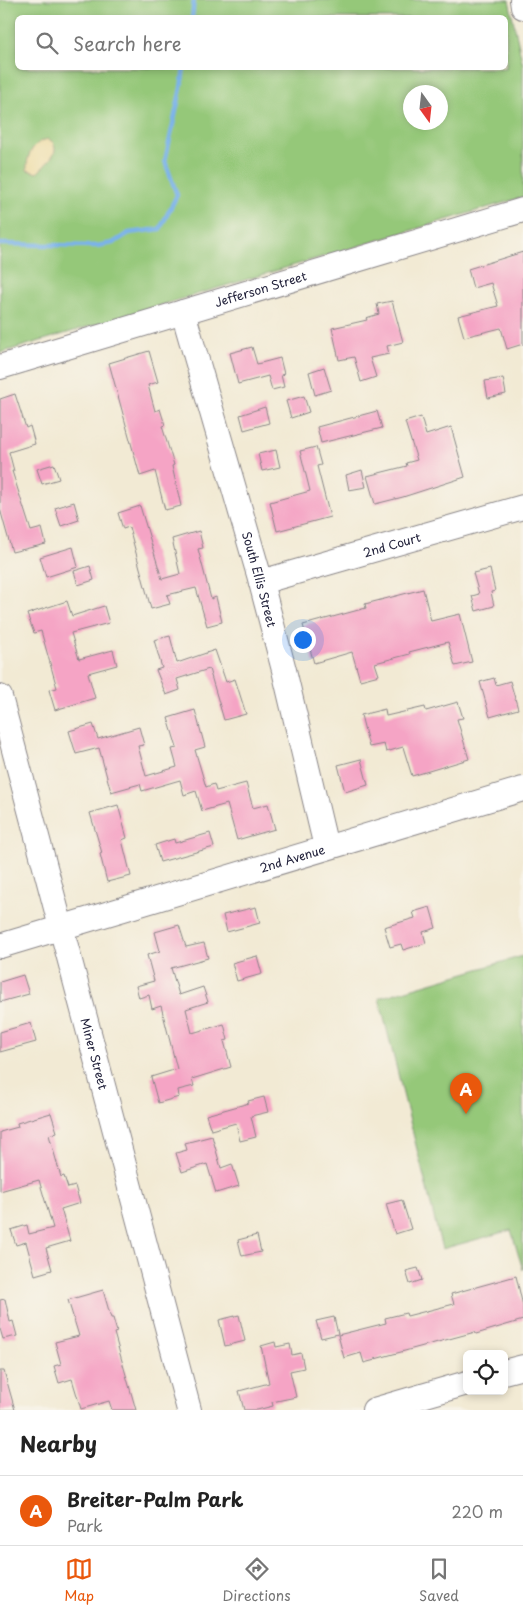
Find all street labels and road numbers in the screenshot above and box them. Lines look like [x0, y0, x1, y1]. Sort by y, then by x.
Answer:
street label: Jefferson Street [212, 267, 309, 311]
street label: 2nd Court [361, 528, 423, 561]
street label: South Ellis Street [238, 529, 281, 629]
street label: 2nd Avenue [257, 840, 327, 877]
street label: Miner Street [76, 1016, 113, 1092]

